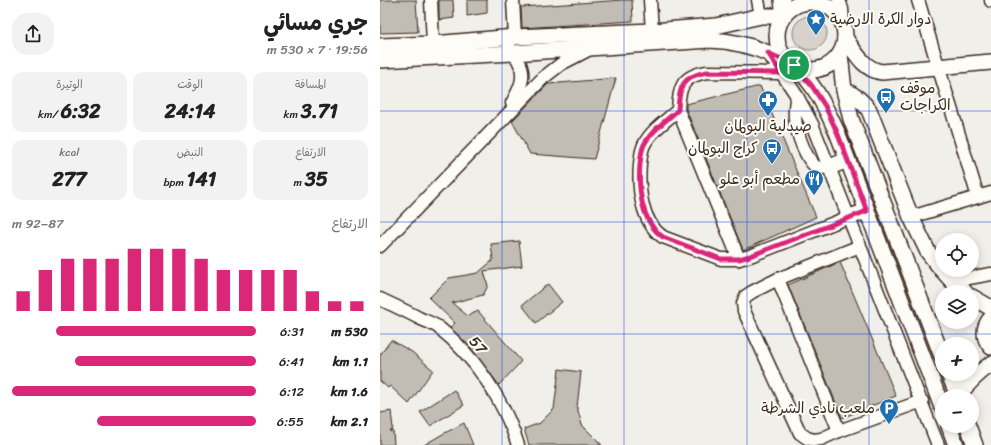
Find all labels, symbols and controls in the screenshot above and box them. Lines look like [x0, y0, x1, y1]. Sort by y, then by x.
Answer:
text: جري مسائي [263, 3, 368, 42]
place label: دوار الكرة الارضية [830, 6, 932, 32]
place icon: دوار الكرة الارضية [805, 8, 827, 36]
button: share [12, 13, 54, 55]
text: 19:56 · 7 × 530 m [267, 38, 368, 61]
pin [777, 48, 811, 82]
icon: arrive [783, 54, 805, 76]
text: الوتيرة [56, 75, 83, 94]
text: الوقت [177, 75, 203, 94]
text: المسافة [295, 75, 326, 94]
place label: موقف الكراجات [900, 75, 951, 118]
bus stop icon: موقف الكراجات [875, 86, 897, 114]
pharmacy icon: صيدلية البولمان [757, 89, 779, 117]
text: 6:32 [61, 94, 101, 129]
text: 24:14 [164, 94, 216, 129]
text: 3.71 [301, 94, 338, 129]
text: /km [38, 105, 61, 124]
text: km [284, 105, 301, 124]
place label: صيدلية البولمان [724, 113, 812, 139]
place label: كراج البولمان [688, 135, 758, 161]
bus stop icon: كراج البولمان [761, 137, 783, 165]
text: kcal [59, 143, 79, 162]
text: النبض [177, 143, 203, 162]
text: الارتفاع [295, 143, 326, 162]
text: 277 [52, 162, 87, 197]
text: 141 [187, 162, 216, 197]
text: 35 [305, 162, 328, 197]
place label: مطعم أبو علو [719, 166, 800, 192]
restaurant icon: مطعم أبو علو [803, 168, 825, 196]
text: bpm [164, 173, 187, 192]
text: m [293, 173, 305, 192]
text: 87–92 m [12, 212, 64, 235]
text: الارتفاع [332, 212, 368, 235]
map controls [935, 233, 979, 433]
button: locate [935, 233, 979, 277]
button: layers [935, 285, 979, 329]
text: 6:31 [280, 320, 304, 343]
text: 530 m [331, 320, 368, 343]
street label: 57 [462, 330, 495, 361]
button: + [935, 337, 979, 381]
text: 6:41 [279, 350, 304, 373]
text: 1.1 km [333, 350, 368, 373]
text: 6:12 [280, 380, 304, 403]
text: 1.6 km [331, 380, 368, 403]
button: − [935, 389, 979, 433]
place label: ملعب نادي الشرطة [761, 395, 875, 421]
parking icon: ملعب نادي الشرطة [878, 397, 900, 425]
text: 6:55 [277, 410, 304, 433]
text: 2.1 km [331, 410, 368, 433]

